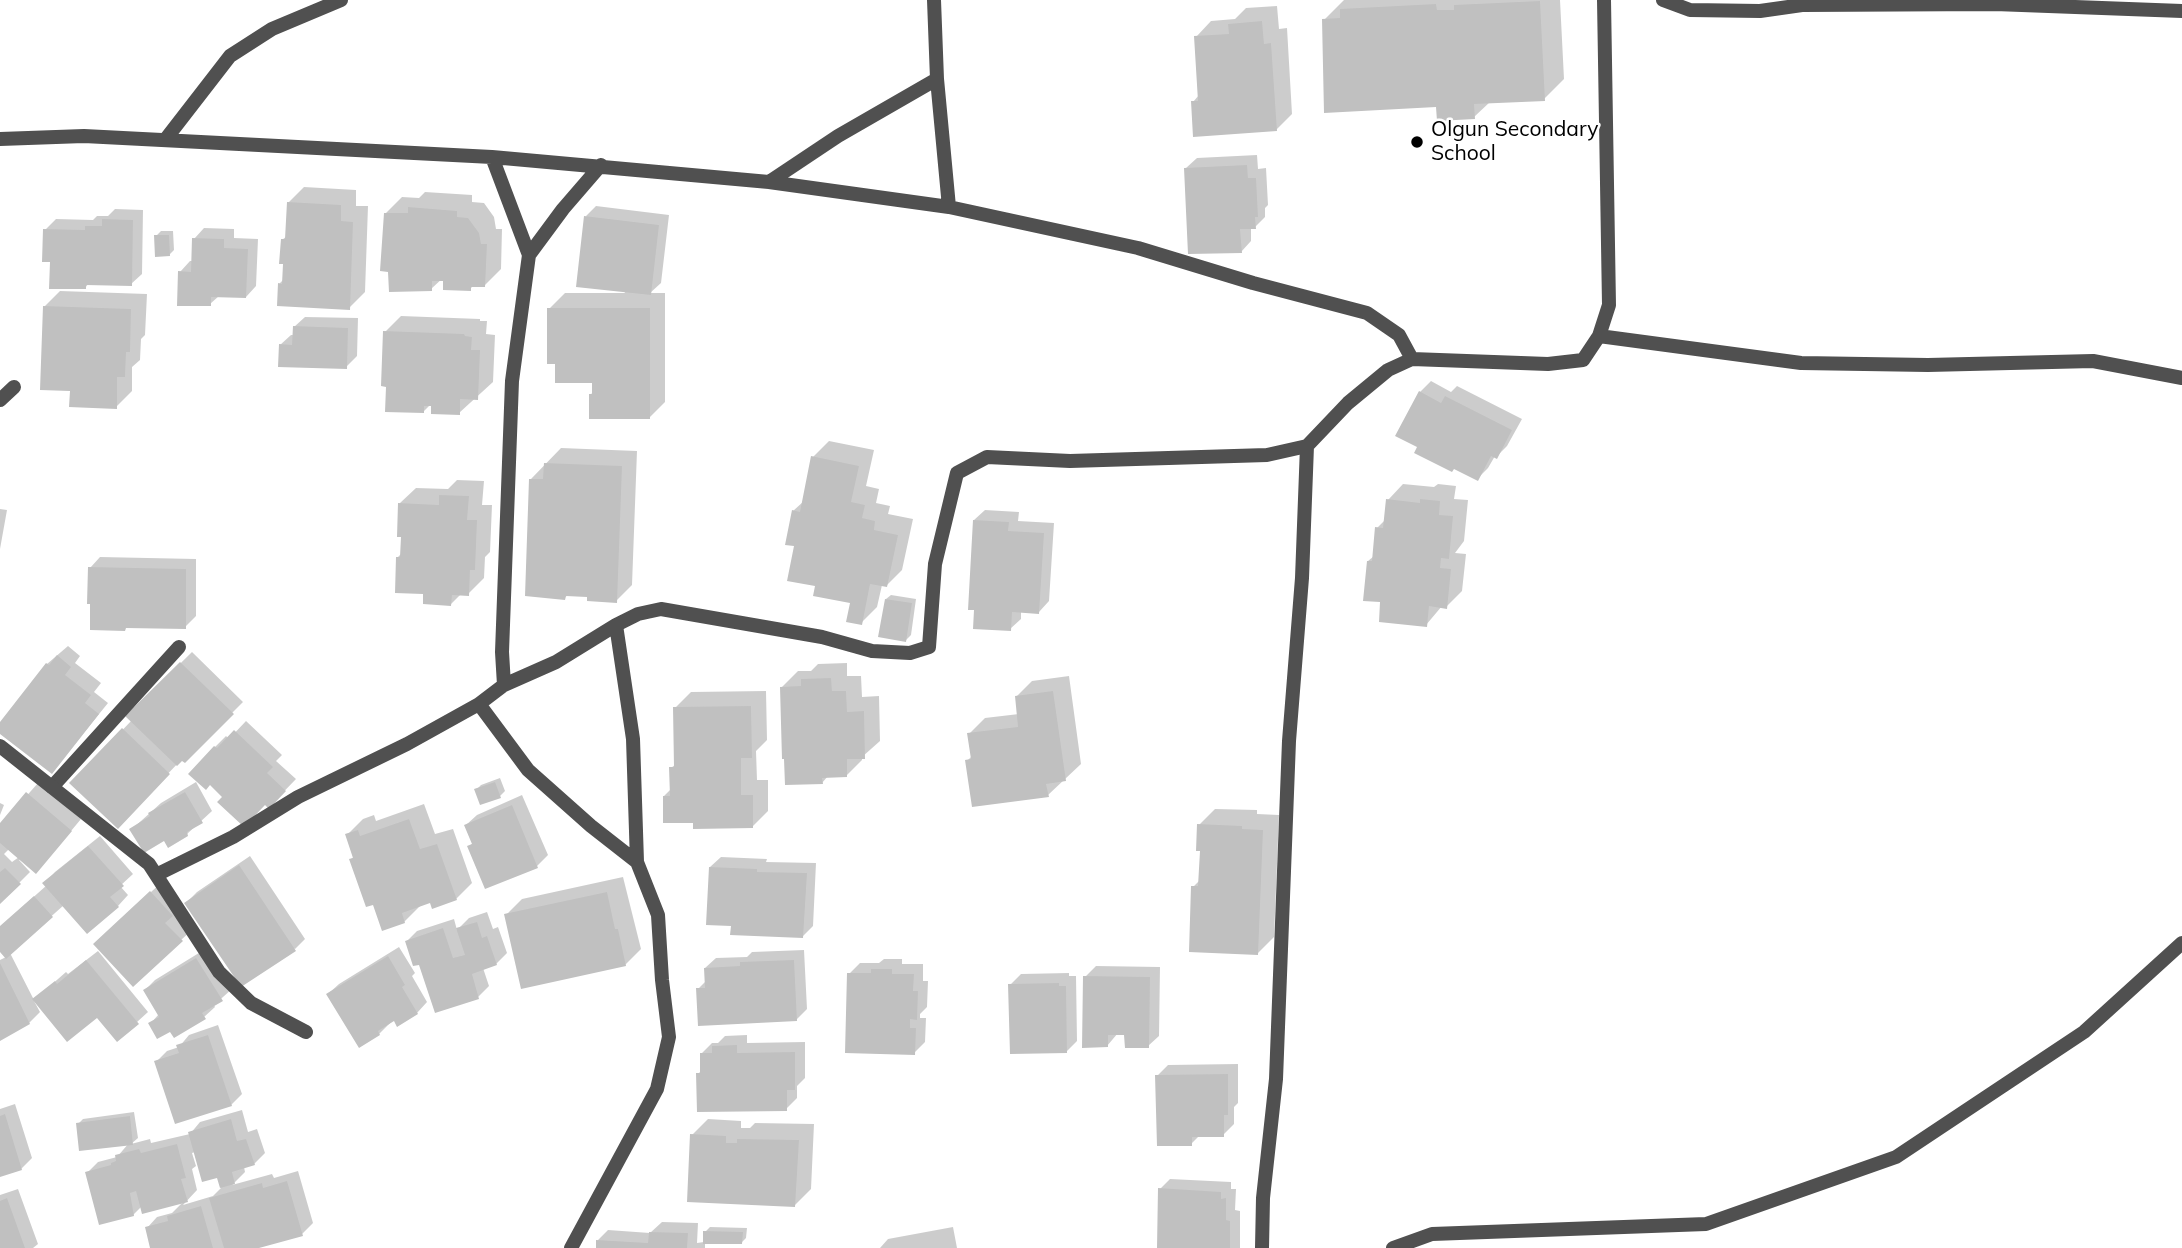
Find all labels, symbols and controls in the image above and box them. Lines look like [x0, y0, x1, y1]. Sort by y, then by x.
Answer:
place label: Olgun Secondary School [1431, 117, 1598, 167]
marker: Olgun Secondary School [1409, 134, 1425, 150]

